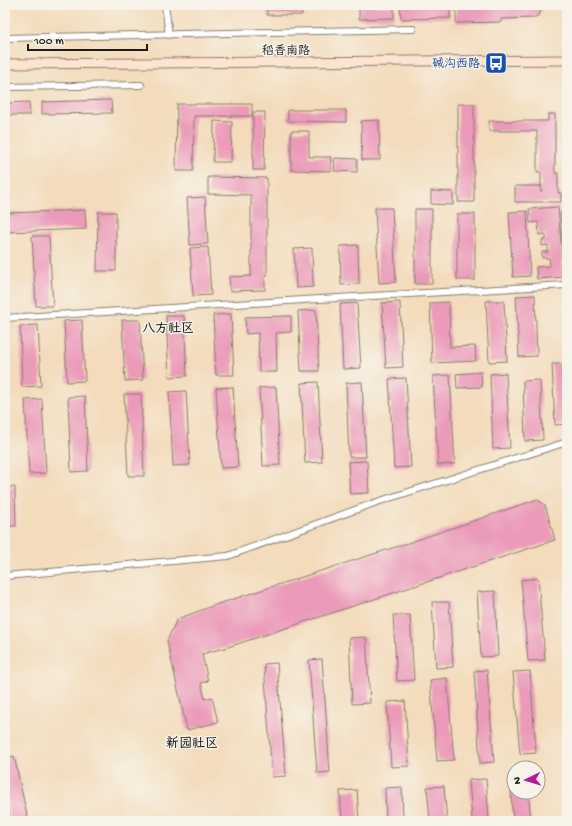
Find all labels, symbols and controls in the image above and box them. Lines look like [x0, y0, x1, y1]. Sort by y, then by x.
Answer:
scale bar [28, 26, 147, 52]
text: 100 m [33, 35, 64, 49]
street label: 稻香南路 [262, 44, 310, 59]
bus stop icon: 碱沟西路 [483, 50, 509, 76]
place label: 碱沟西路 [432, 57, 480, 72]
district label: 八方社区 [142, 322, 194, 337]
district label: 新园社区 [166, 736, 218, 752]
north arrow [506, 760, 546, 800]
text: N [512, 777, 524, 785]

